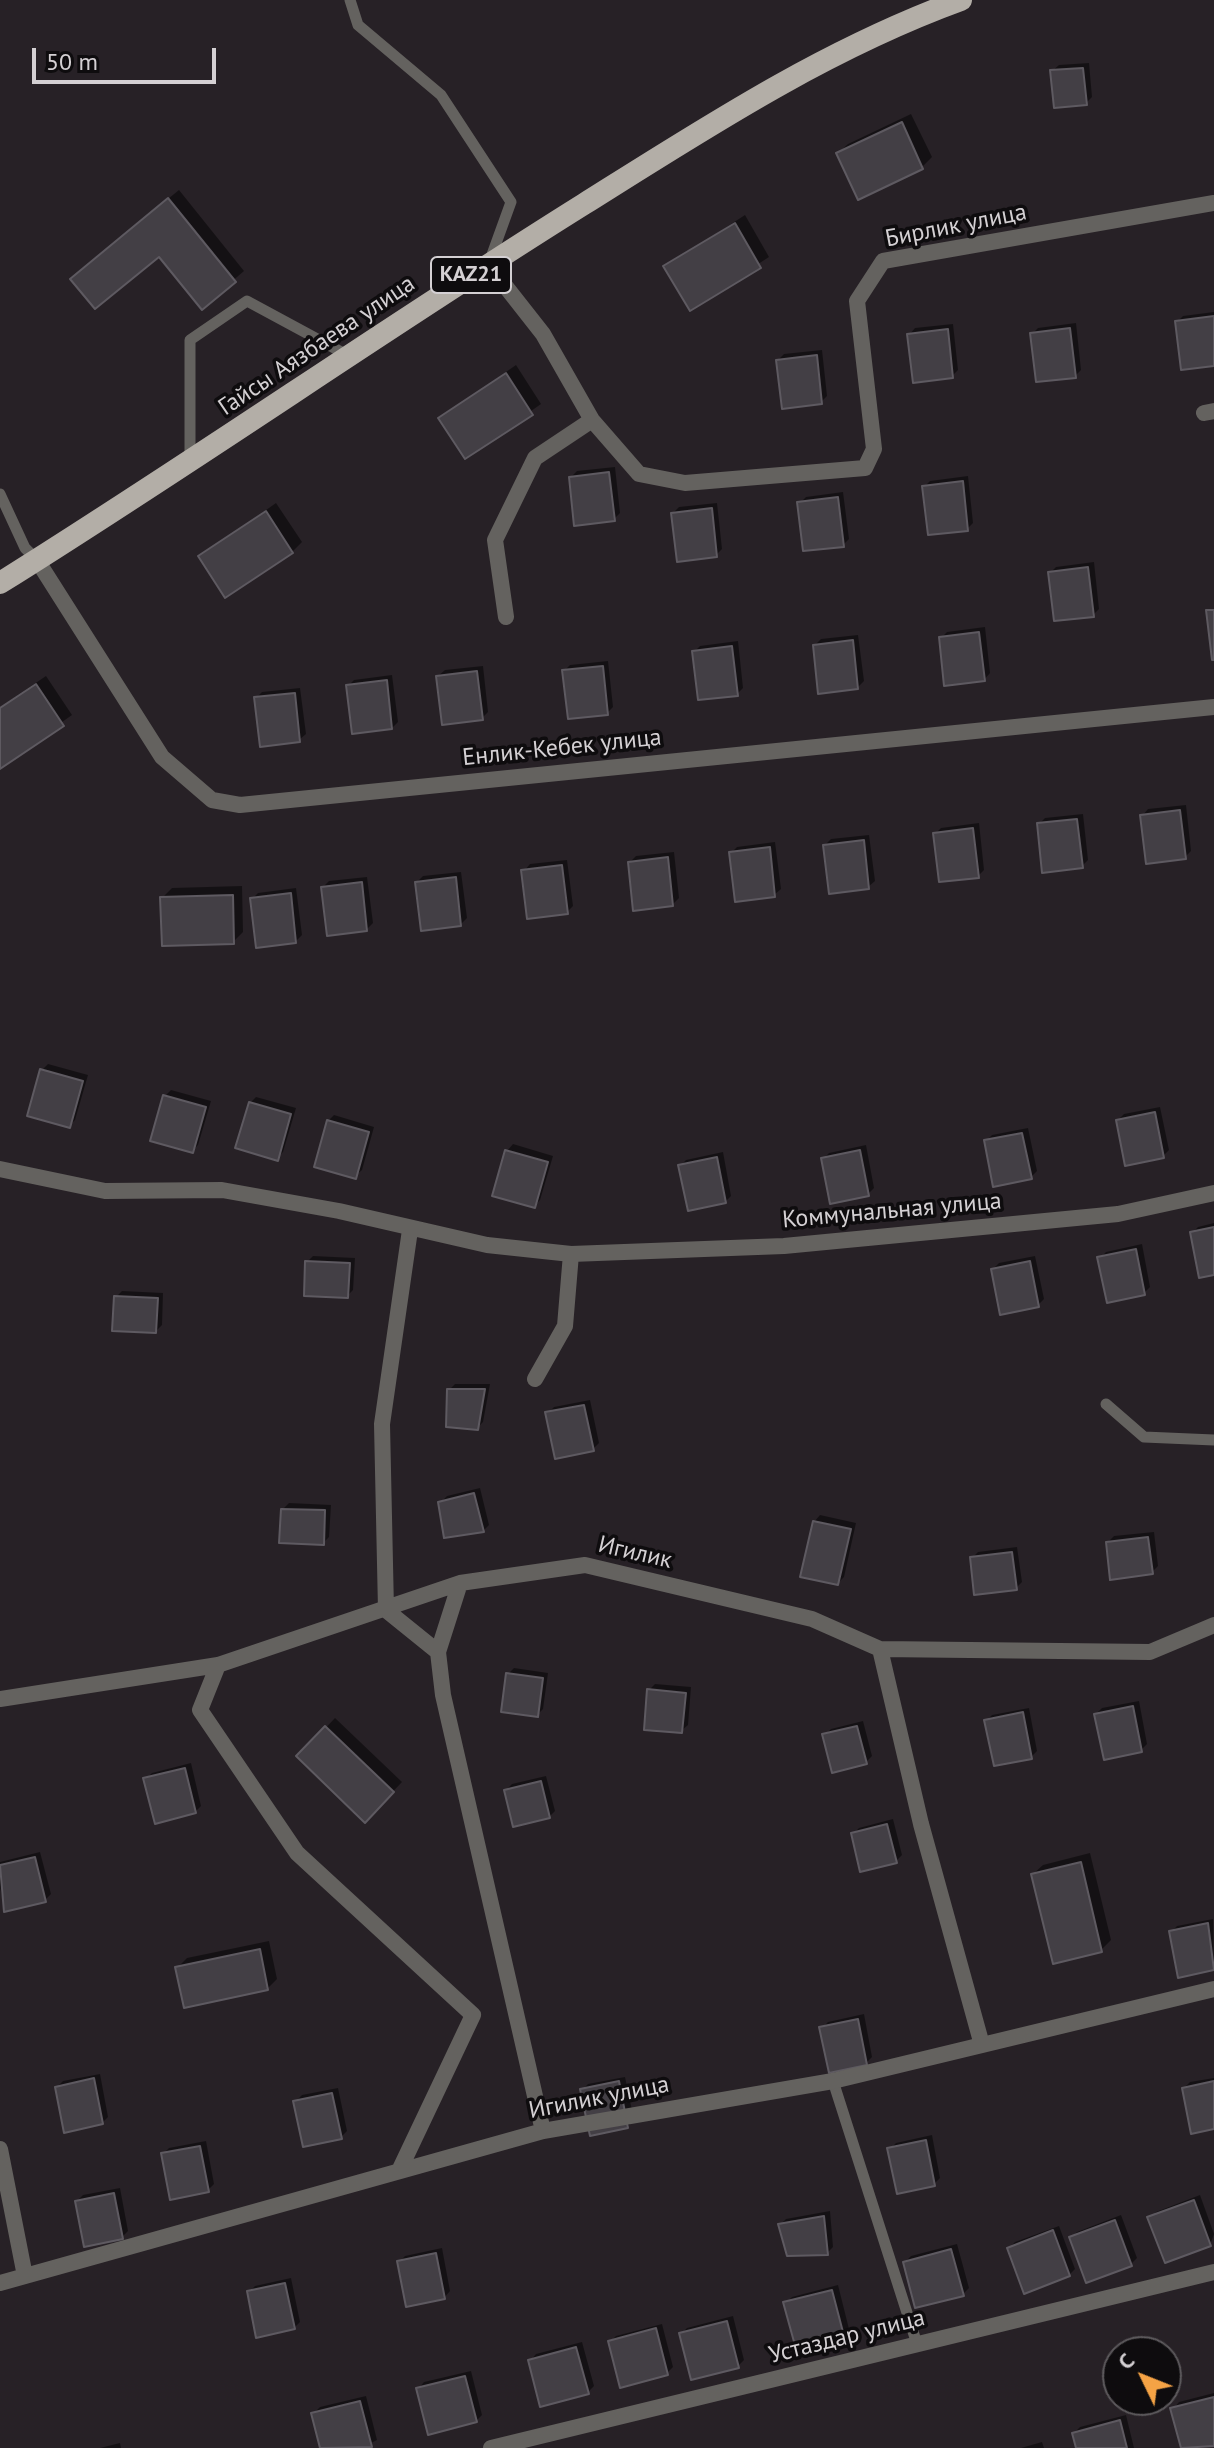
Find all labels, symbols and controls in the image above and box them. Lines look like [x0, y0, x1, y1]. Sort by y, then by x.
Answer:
scale bar [36, 32, 220, 82]
text: 50 m [46, 46, 98, 77]
street label: Бирлик улица [883, 198, 1029, 254]
road number: KAZ21 [431, 257, 511, 293]
street label: Гайсы Аязбаева улица [213, 270, 421, 422]
street label: Енлик-Кебек улица [461, 723, 663, 773]
street label: Коммунальная улица [781, 1187, 1003, 1235]
street label: Игилик [595, 1531, 675, 1575]
street label: Игилик улица [526, 2070, 672, 2126]
street label: Устаздар улица [766, 2304, 928, 2370]
north arrow [1102, 2336, 1182, 2416]
text: С [1111, 2347, 1140, 2375]

